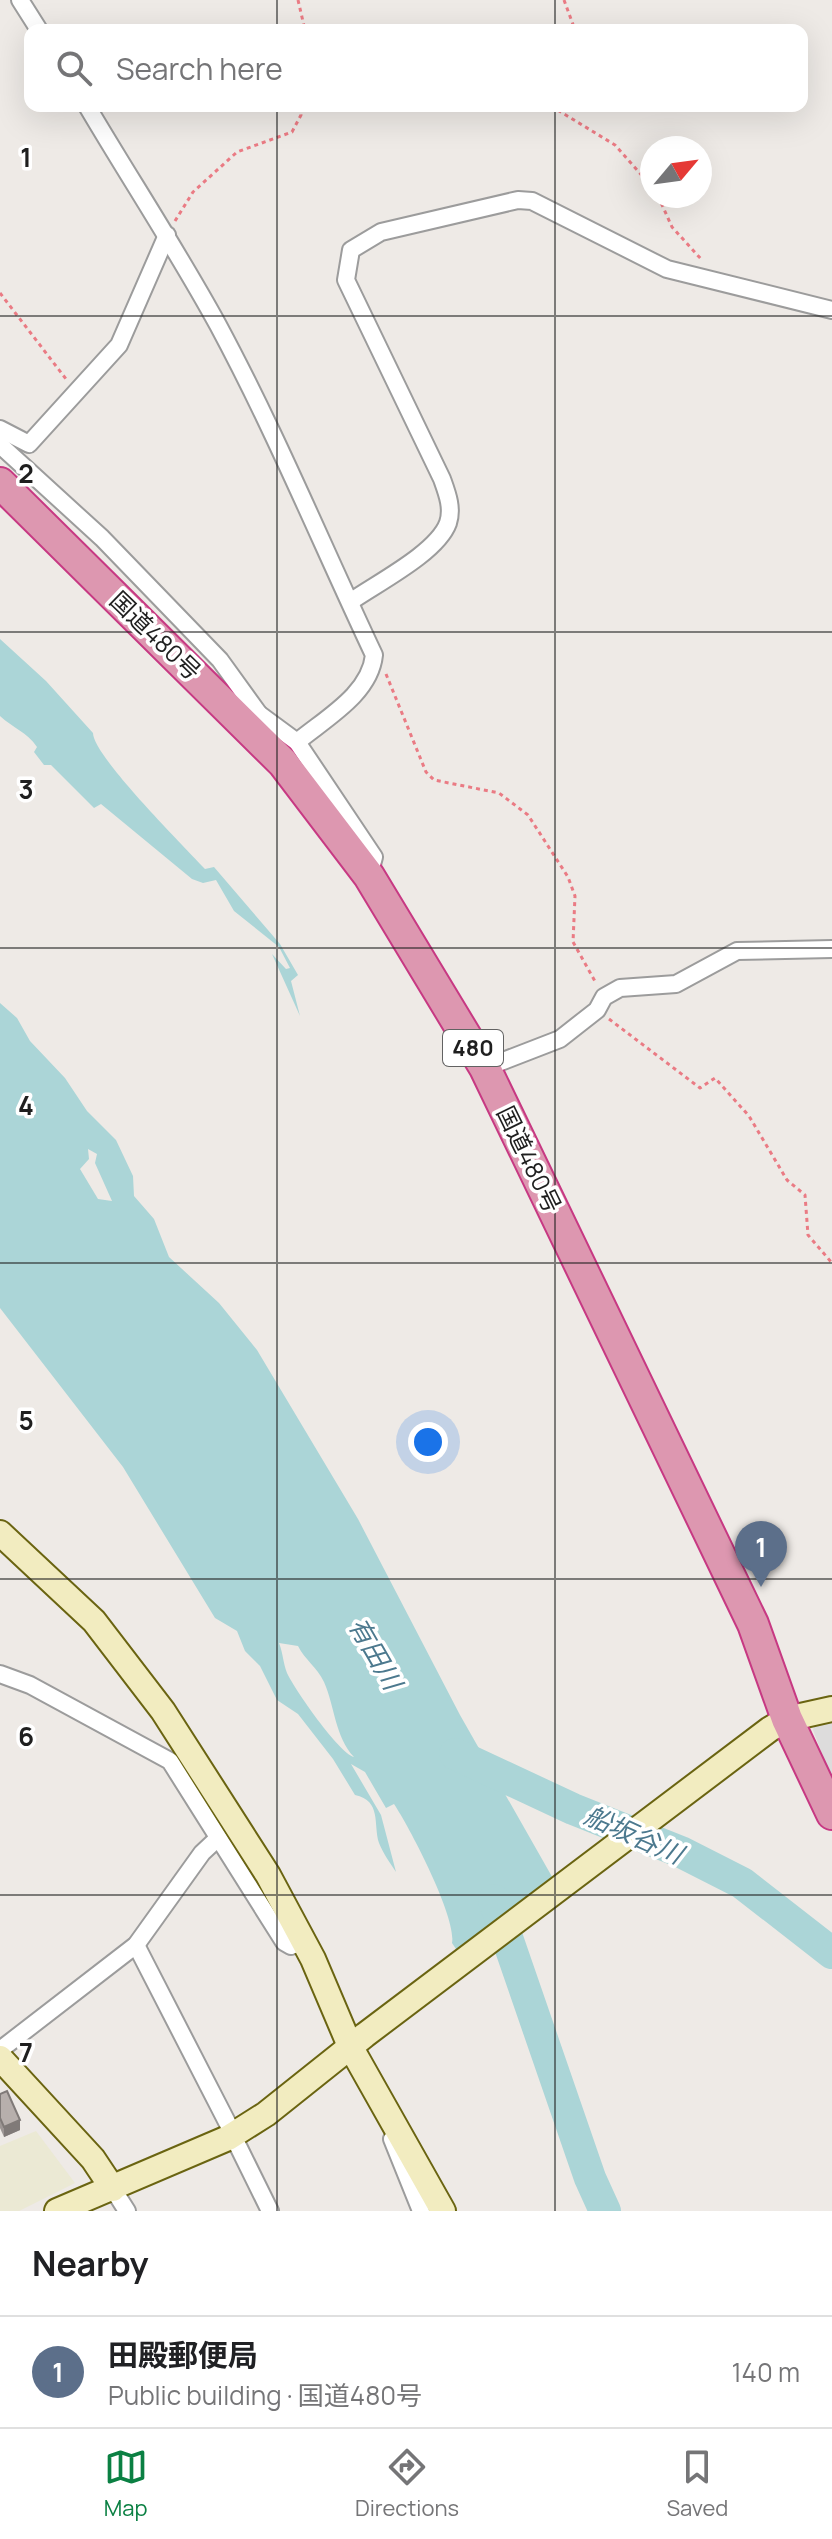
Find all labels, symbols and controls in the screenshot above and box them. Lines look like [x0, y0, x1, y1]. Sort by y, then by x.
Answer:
search box [24, 24, 808, 112]
icon: search [52, 46, 96, 90]
text: Search here [116, 48, 283, 89]
north arrow [640, 136, 712, 208]
text: 1 [20, 139, 32, 175]
text: 2 [18, 455, 34, 491]
street label: 国道480号 [103, 583, 209, 687]
text: 3 [18, 771, 34, 807]
road number: 480 [443, 1030, 503, 1066]
text: 4 [18, 1087, 34, 1123]
street label: 国道480号 [490, 1100, 570, 1218]
text: 5 [18, 1402, 34, 1438]
your location [408, 1422, 448, 1462]
pin: 1 [735, 1521, 787, 1587]
water label: 有田川 [341, 1610, 413, 1698]
text: 6 [18, 1718, 34, 1754]
water label: 船坂谷川 [579, 1796, 692, 1873]
text: 7 [19, 2034, 33, 2070]
text: Nearby [32, 2240, 148, 2286]
text: 田殿郵便局 [108, 2334, 258, 2375]
text: 1 [52, 2354, 64, 2390]
text: 140 m [731, 2354, 800, 2390]
text: Public building · 国道480号 [108, 2377, 422, 2413]
tab: Map [104, 2445, 148, 2523]
tab: Directions [355, 2445, 459, 2523]
tab: Saved [666, 2445, 728, 2523]

